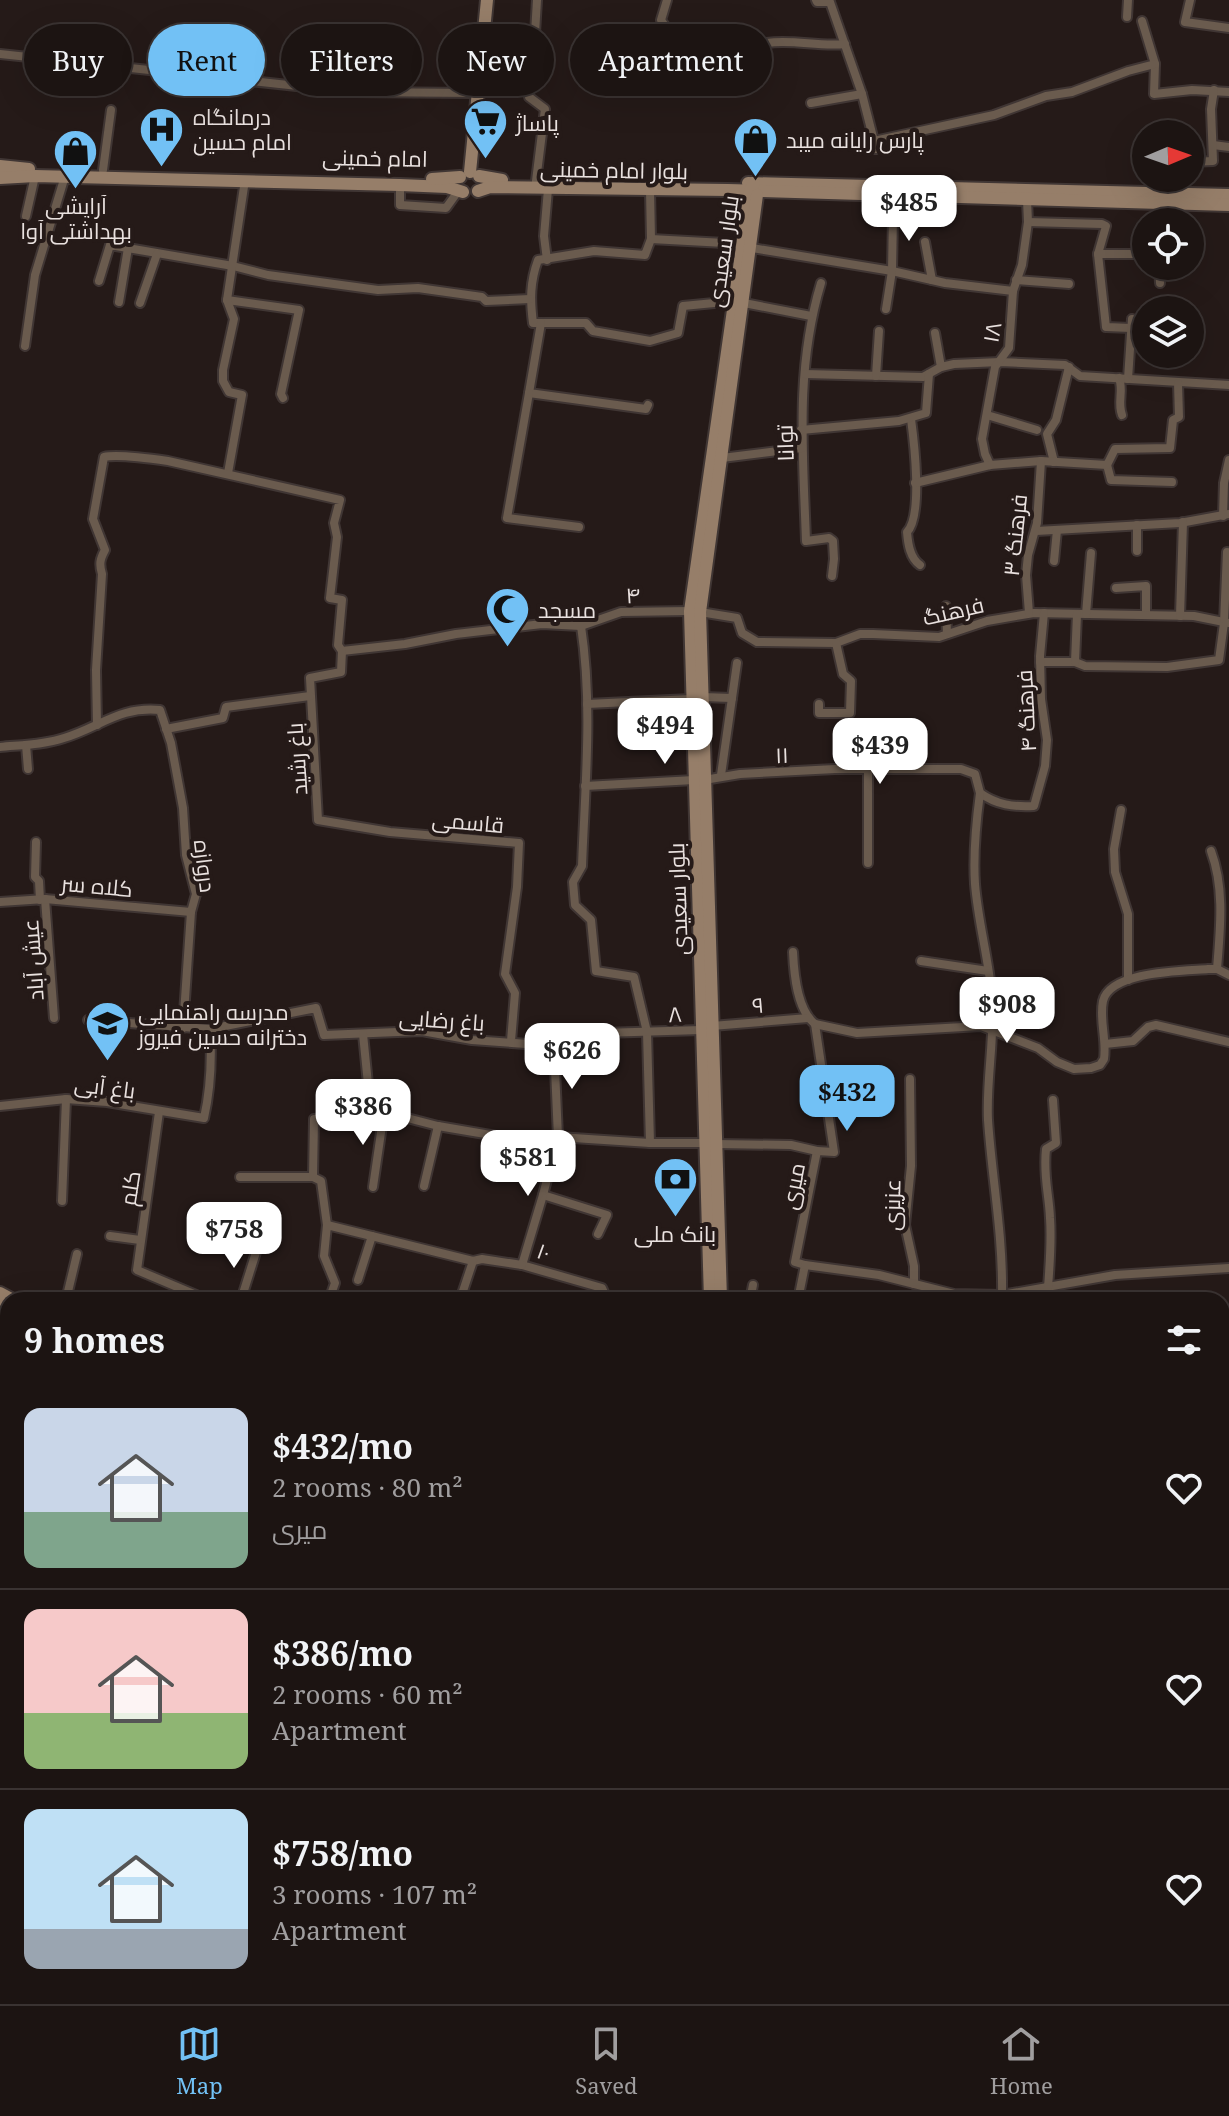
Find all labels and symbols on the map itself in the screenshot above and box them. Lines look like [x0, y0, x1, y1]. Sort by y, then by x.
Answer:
supermarket icon: پاساژ [461, 98, 509, 161]
place label: درمانگاه امام حسین [193, 101, 292, 158]
hospital icon: درمانگاه امام حسین [138, 105, 186, 168]
place label: پاساژ [514, 107, 559, 138]
shop icon: پارس رایانه میبد [731, 115, 779, 178]
north arrow [1132, 120, 1204, 192]
place label: پارس رایانه میبد [786, 124, 924, 155]
shop icon: آرایشی بهداشتی آوا [52, 128, 100, 191]
street label: امام خمینی [322, 141, 428, 175]
street label: بلوار امام خمینی [540, 153, 688, 187]
pin: $485 [862, 175, 956, 243]
place label: آرایشی بهداشتی آوا [20, 190, 132, 245]
street label: بلوار سعیدی [699, 193, 745, 309]
street label: ۱۸ [974, 319, 1008, 345]
street label: توانا [768, 424, 800, 462]
street label: فرهنگ ۳ [995, 492, 1033, 578]
street label: ۴ [625, 579, 641, 609]
mosque icon: مسجد [483, 585, 531, 648]
street label: فرهنگ [919, 588, 987, 632]
place label: مسجد [538, 594, 596, 624]
street label: فرهنگ ۴ [1008, 669, 1042, 753]
pin: $494 [618, 698, 712, 766]
pin: $439 [833, 718, 927, 786]
street label: باغ رشید [279, 722, 314, 796]
street label: ۱۱ [775, 739, 789, 769]
street label: قاسمی [431, 803, 505, 839]
street label: دروازه [188, 838, 224, 894]
street label: بلوار سعیدی [660, 842, 694, 956]
street label: کلاه سر [58, 867, 134, 903]
street label: عیش آباد [14, 918, 50, 1002]
pin: $908 [960, 977, 1054, 1045]
street label: ۹ [751, 989, 765, 1019]
place label: مدرسه راهنمایی دخترانه حسین فیروز [136, 996, 307, 1051]
street label: ۸ [668, 998, 682, 1028]
school or university icon: مدرسه راهنمایی دخترانه حسین فیروز [83, 1000, 131, 1063]
street label: باغ رضایی [398, 1001, 486, 1038]
pin: $626 [525, 1023, 619, 1091]
pin: $432 [800, 1065, 894, 1133]
street label: باغ آبی [73, 1067, 137, 1106]
pin: $386 [316, 1079, 410, 1147]
pin: $581 [481, 1130, 575, 1198]
bank icon: بانک ملی [651, 1156, 699, 1219]
street label: میری [773, 1160, 811, 1212]
street label: کلم [111, 1168, 149, 1208]
street label: عزیزی [876, 1179, 906, 1231]
pin: $758 [187, 1202, 281, 1270]
place label: بانک ملی [634, 1218, 716, 1248]
street label: ۱۰ [533, 1235, 555, 1267]

